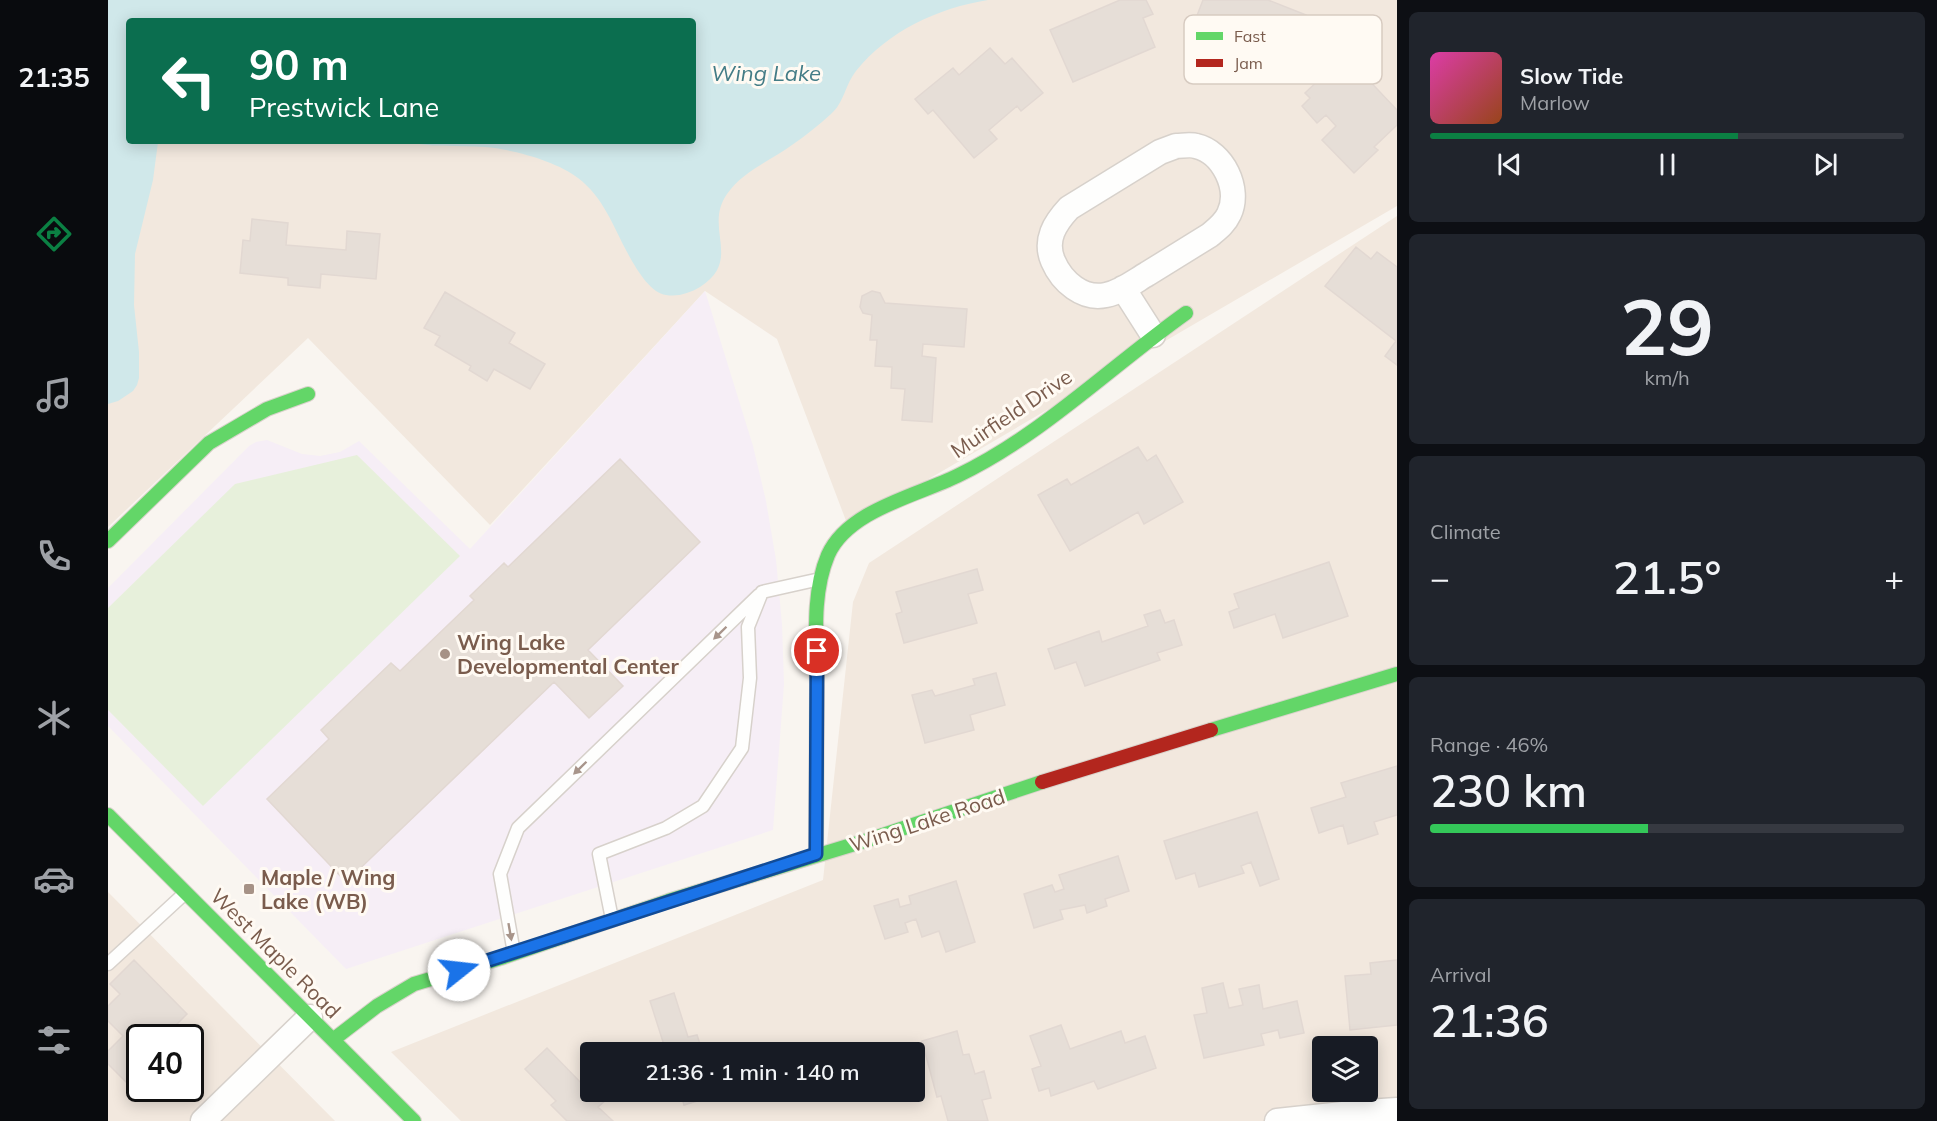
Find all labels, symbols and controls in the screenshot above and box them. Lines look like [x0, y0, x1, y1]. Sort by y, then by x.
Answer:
legend [1184, 15, 1382, 84]
text: Fast [1234, 26, 1266, 46]
text: 90 m [249, 38, 349, 91]
icon: left [150, 42, 228, 120]
text: Jam [1234, 53, 1263, 73]
water label: Wing Lake [711, 59, 821, 87]
text: 21:35 [18, 60, 90, 94]
text: Slow Tide [1520, 62, 1623, 90]
text: Prestwick Lane [249, 90, 439, 124]
text: Marlow [1520, 90, 1590, 115]
icon: previous [1493, 148, 1526, 181]
icon: pause [1651, 148, 1684, 181]
icon: next [1809, 148, 1842, 181]
icon: directions [33, 213, 75, 255]
text: 29 [1620, 277, 1714, 375]
street label: Muirfield Drive [945, 363, 1077, 463]
text: km/h [1644, 365, 1690, 390]
icon: music [33, 374, 75, 416]
text: Climate [1430, 519, 1501, 544]
icon: phone [33, 535, 75, 577]
text: 21.5° [1613, 549, 1721, 605]
text: − [1430, 557, 1450, 598]
text: + [1884, 557, 1904, 598]
one-way arrow [714, 625, 728, 639]
pin [791, 625, 842, 676]
place label: Wing Lake Developmental Center [457, 629, 679, 679]
icon: arrive [800, 634, 833, 667]
marker: Wing Lake Developmental Center [438, 647, 452, 661]
icon: climate [33, 697, 75, 739]
text: Range · 46% [1430, 732, 1548, 757]
one-way arrow [573, 761, 588, 774]
text: 230 km [1430, 762, 1587, 818]
street label: Wing Lake Road [846, 783, 1008, 857]
icon: car [33, 858, 75, 900]
place label: Maple / Wing Lake (WB) [261, 864, 395, 914]
marker: Maple / Wing Lake (WB) [242, 882, 256, 896]
street label: West Maple Road [206, 883, 346, 1023]
one-way arrow [506, 923, 515, 942]
position arrow [427, 938, 491, 1002]
text: Arrival [1430, 962, 1491, 987]
text: 21:36 [1430, 992, 1549, 1048]
icon: filters [33, 1019, 75, 1061]
speed limit sign: 40 [126, 1024, 204, 1102]
map controls [1312, 1036, 1378, 1102]
button: layers [1312, 1036, 1378, 1102]
text: 21:36 · 1 min · 140 m [645, 1058, 860, 1086]

